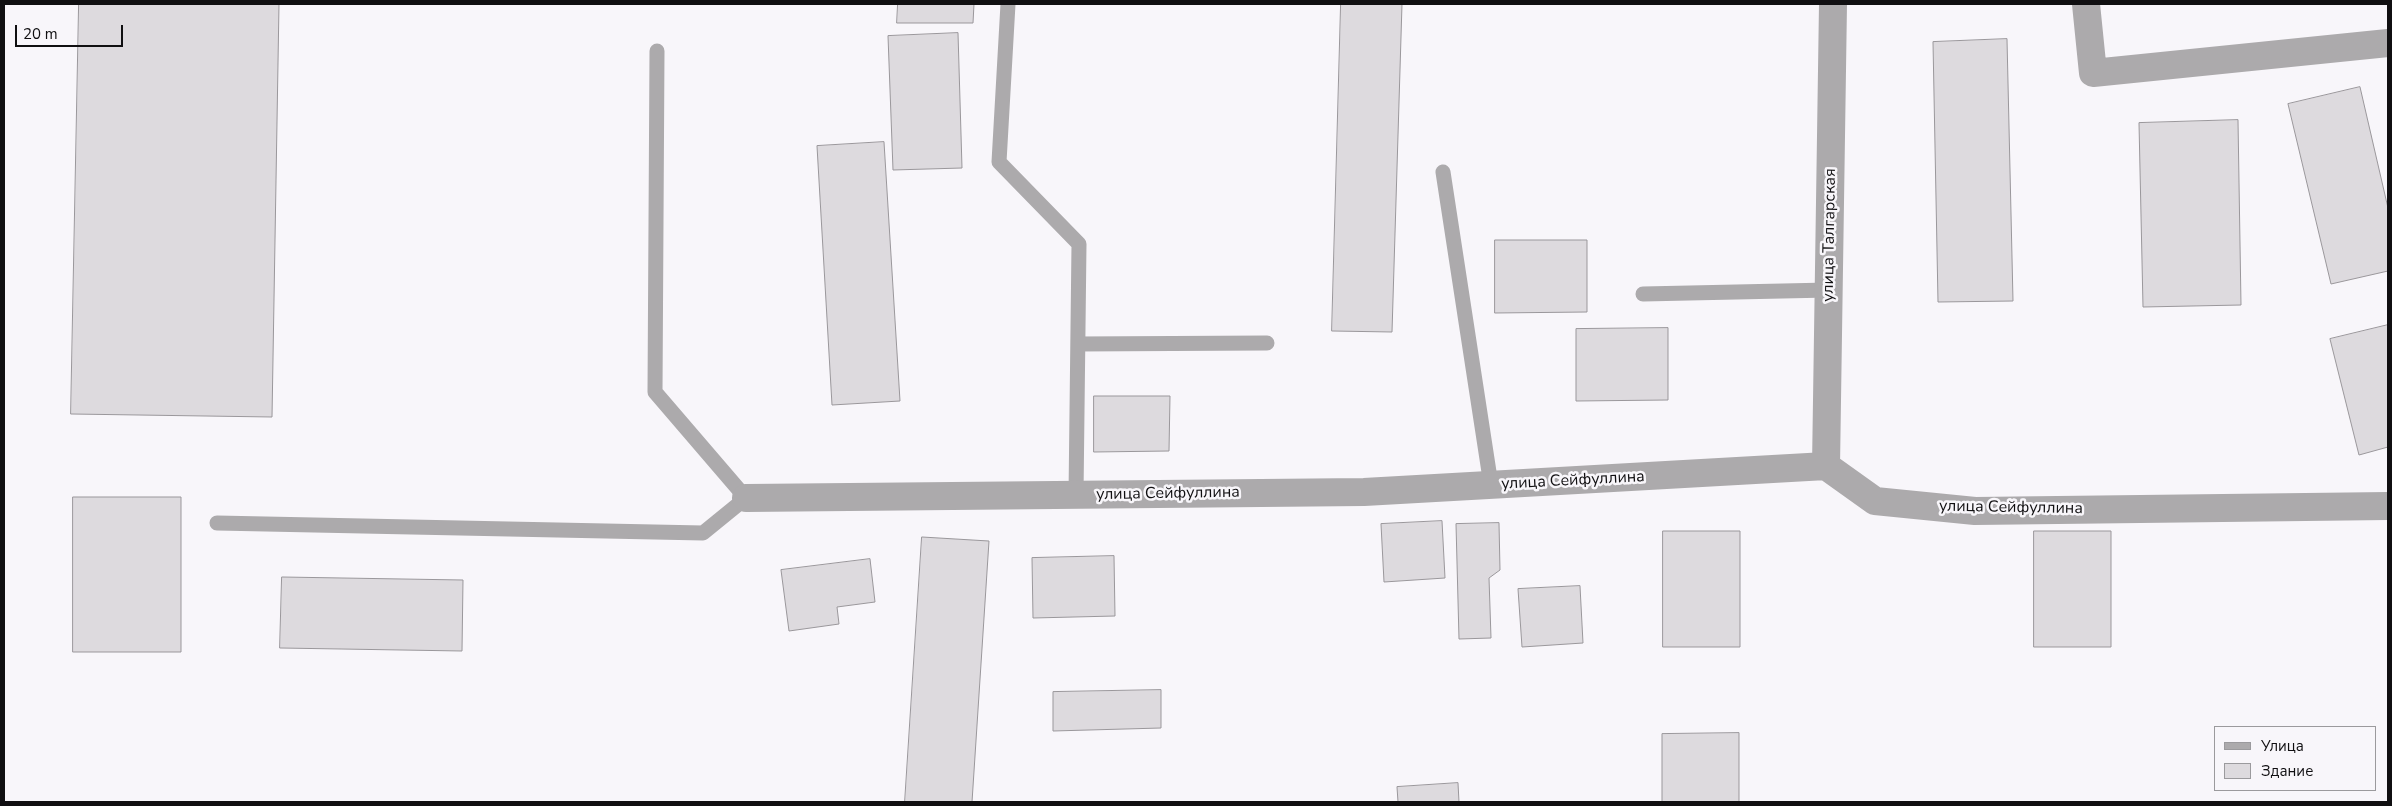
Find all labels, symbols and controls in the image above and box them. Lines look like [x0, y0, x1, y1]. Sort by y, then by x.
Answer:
scale bar [18, 15, 125, 47]
text: 20 m [23, 24, 58, 44]
street label: улица Талгарская [1819, 168, 1841, 302]
street label: улица Сейфуллина [1501, 468, 1645, 494]
street label: улица Сейфуллина [1096, 483, 1240, 505]
street label: улица Сейфуллина [1939, 497, 2083, 519]
legend [2214, 726, 2377, 791]
text: Улица [2261, 736, 2304, 756]
text: Здание [2261, 761, 2313, 781]

